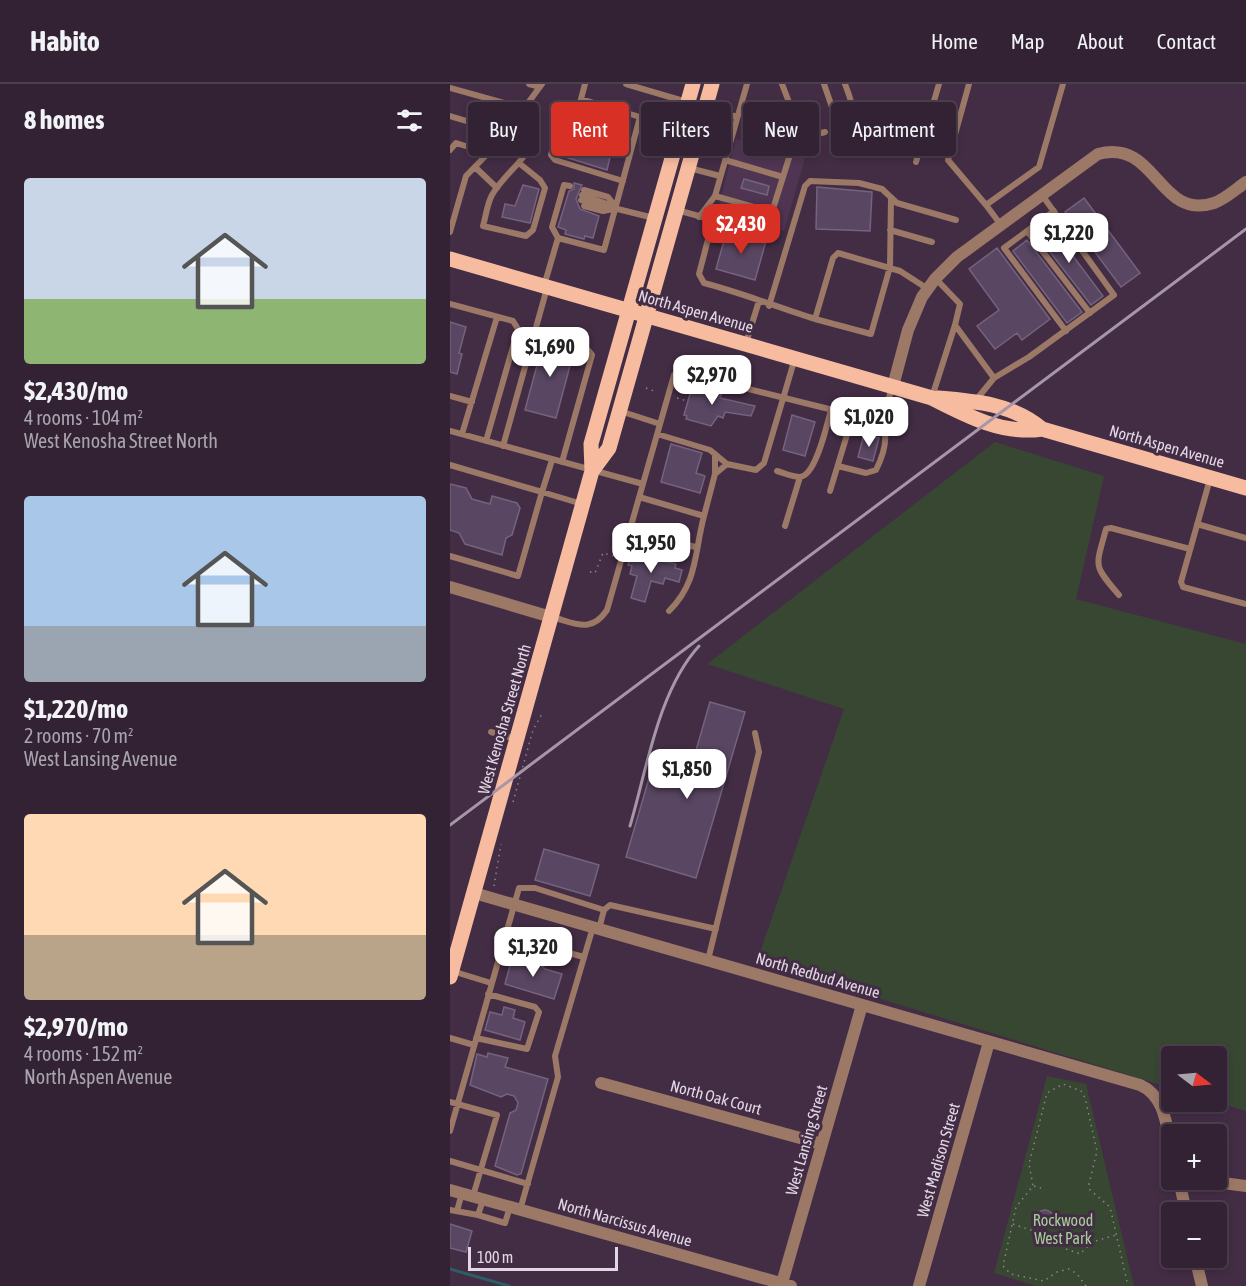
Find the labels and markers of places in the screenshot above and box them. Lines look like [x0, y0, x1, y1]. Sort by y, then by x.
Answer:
pin: $2,430 [692, 204, 790, 255]
pin: $1,220 [1020, 213, 1118, 264]
pin: $1,690 [501, 327, 599, 378]
pin: $2,970 [663, 355, 761, 406]
pin: $1,020 [820, 397, 918, 448]
pin: $1,950 [602, 523, 700, 574]
pin: $1,850 [638, 749, 736, 800]
pin: $1,320 [484, 927, 582, 978]

